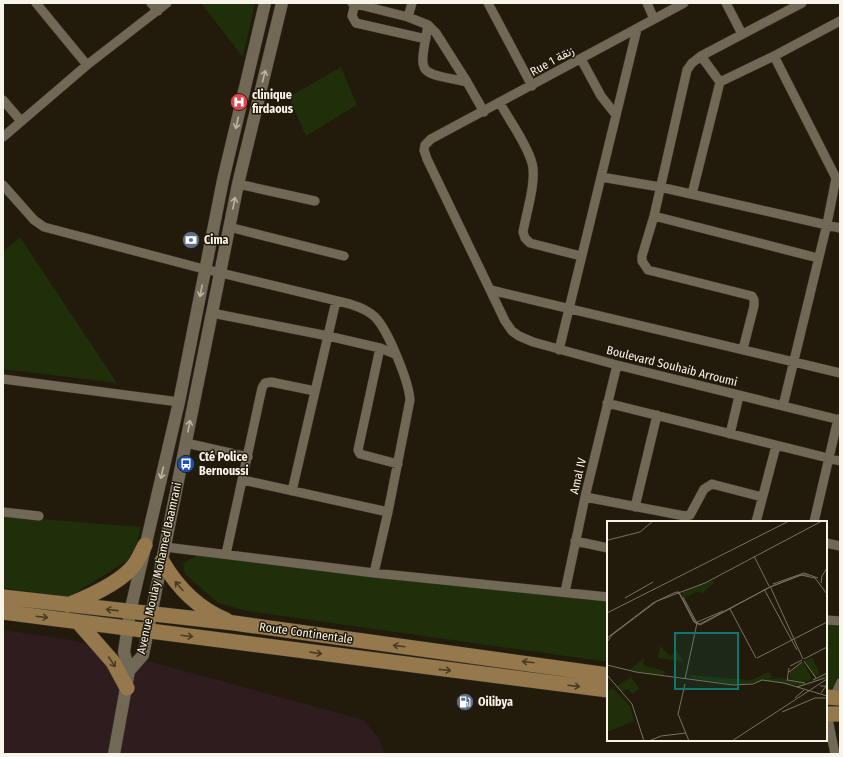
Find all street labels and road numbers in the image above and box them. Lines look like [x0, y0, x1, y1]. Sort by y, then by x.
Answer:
street label: Rue 1 زنقة [528, 43, 577, 80]
street label: Boulevard Souhaib Arroumi [605, 343, 739, 389]
street label: Amal IV [567, 456, 589, 495]
street label: Avenue Moulay Mohamed Baamrani [134, 481, 184, 655]
street label: Route Continentale [258, 620, 354, 646]

